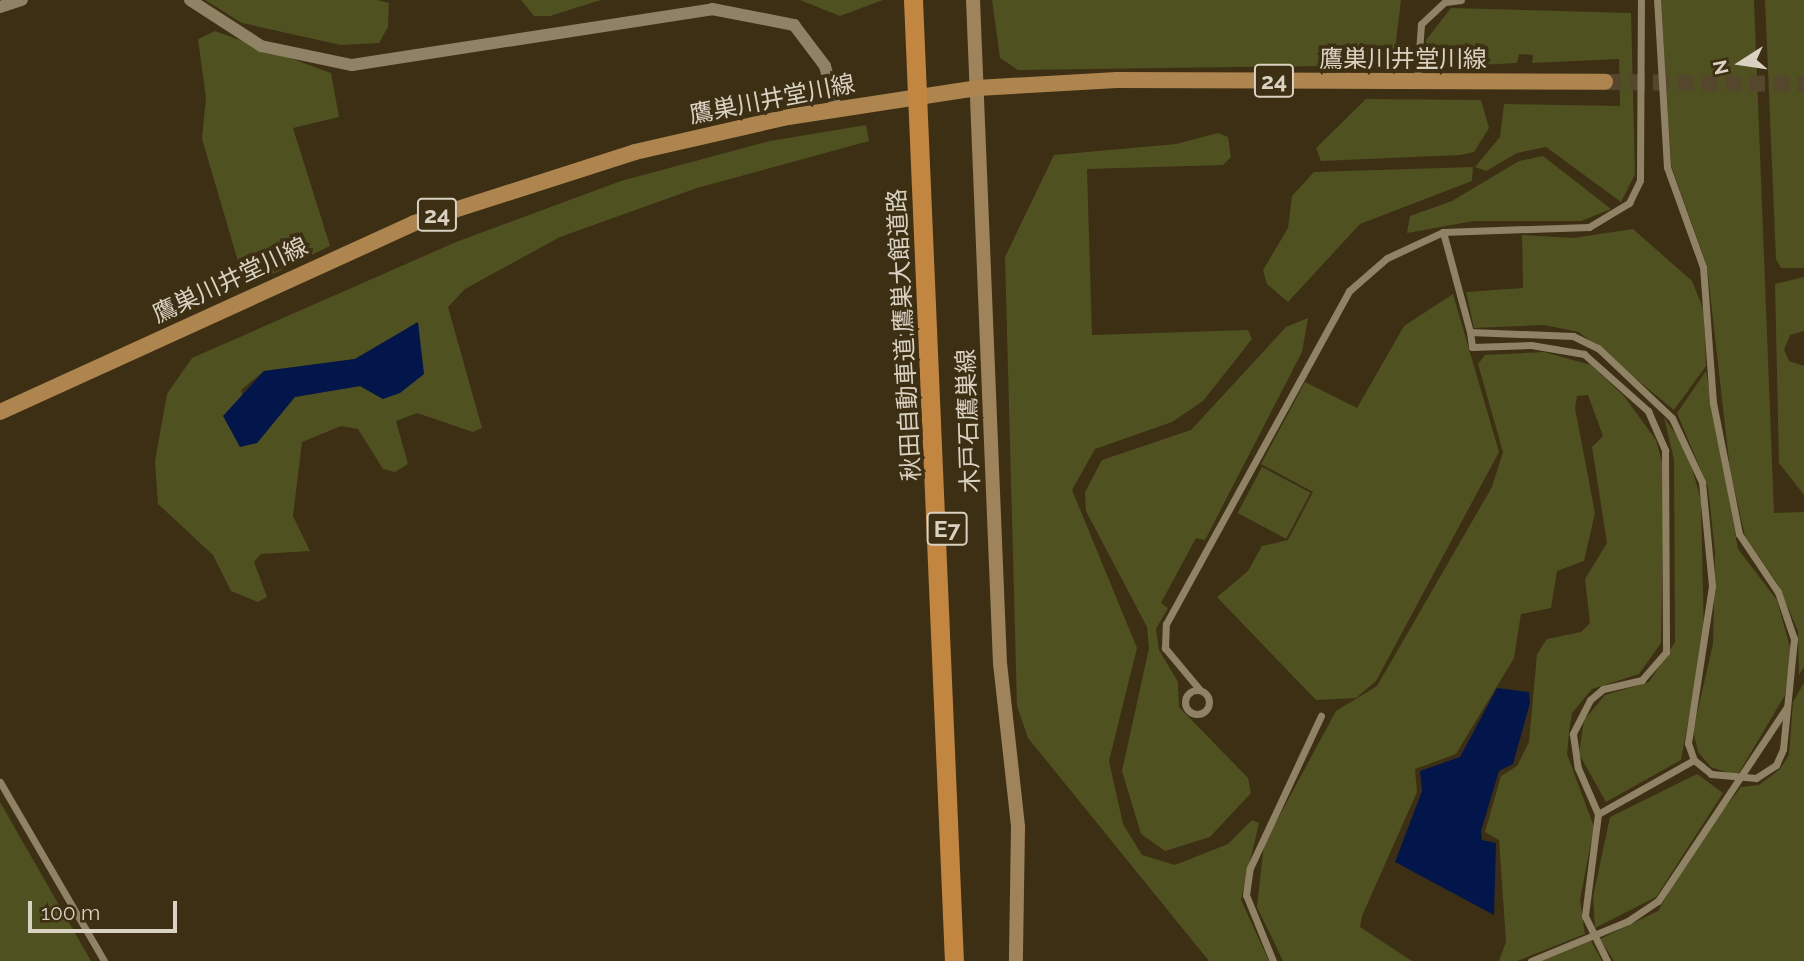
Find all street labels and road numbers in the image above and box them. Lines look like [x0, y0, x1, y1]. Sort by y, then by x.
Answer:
street label: 鷹巣川井堂川線 [1319, 45, 1487, 73]
road number: 24 [1253, 61, 1295, 100]
street label: 鷹巣川井堂川線 [687, 69, 857, 129]
street label: 秋田自動車道;鷹巣大館道路 [882, 188, 926, 482]
road number: 24 [416, 196, 458, 234]
street label: 鷹巣川井堂川線 [148, 231, 312, 329]
street label: 木戸石鷹巣線 [951, 349, 985, 493]
road number: E7 [926, 509, 968, 548]

